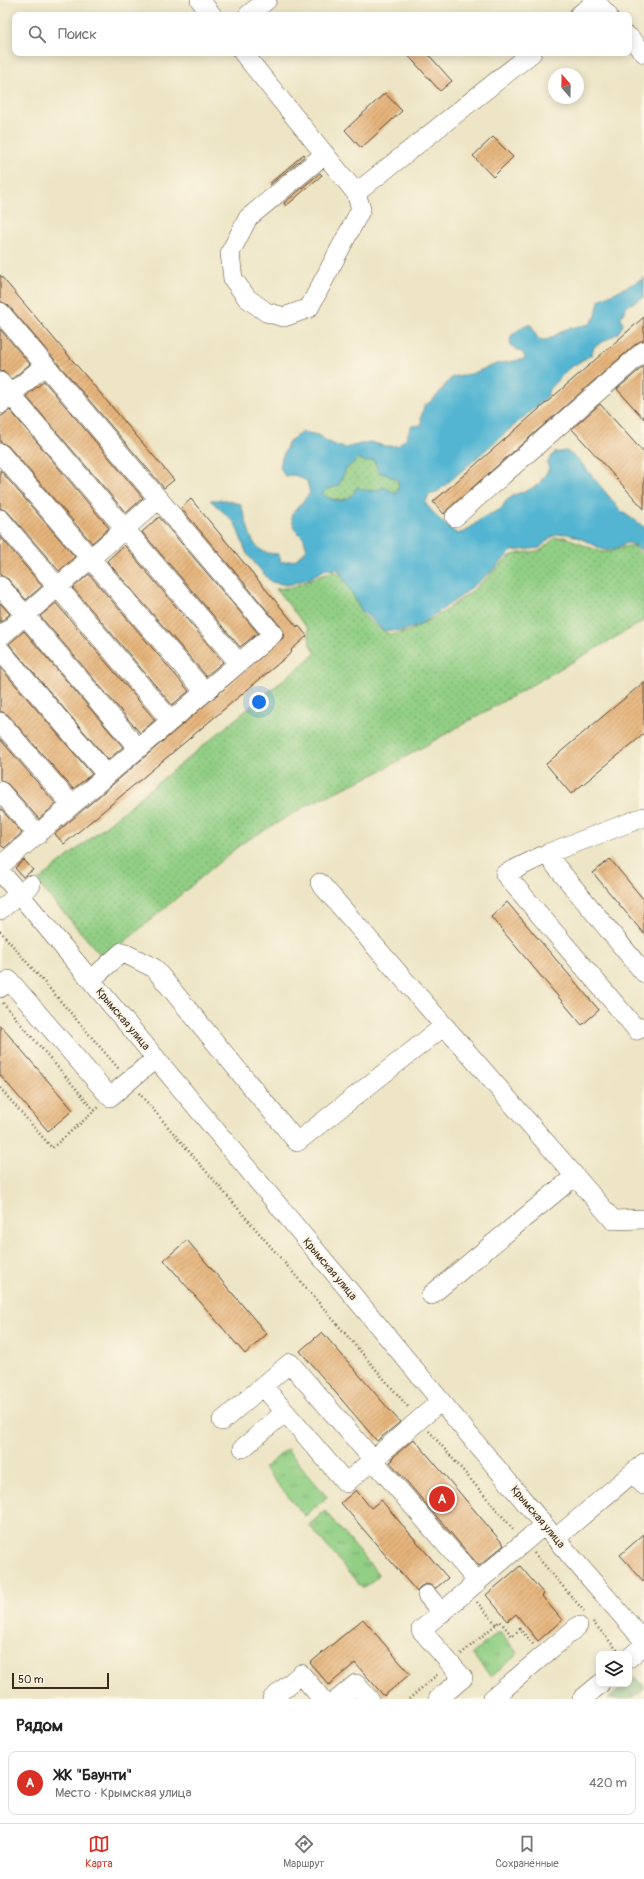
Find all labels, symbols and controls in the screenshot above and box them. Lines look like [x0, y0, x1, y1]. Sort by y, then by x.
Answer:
search box [12, 12, 632, 56]
icon: search [26, 23, 48, 45]
text: Поиск [58, 25, 97, 44]
north arrow [548, 68, 584, 104]
your location [249, 692, 269, 712]
street label: Крымская улица [93, 985, 153, 1053]
street label: Крымская улица [300, 1235, 360, 1303]
street label: Крымская улица [508, 1483, 568, 1551]
pin: A [429, 1484, 455, 1514]
map controls [596, 1651, 632, 1687]
button: layers [596, 1651, 632, 1687]
scale bar [12, 1671, 109, 1690]
text: 50 m [18, 1673, 44, 1686]
text: Рядом [16, 1715, 63, 1736]
text: ЖК "Баунти" [55, 1766, 132, 1785]
text: A [26, 1775, 34, 1791]
text: 420 m [589, 1775, 627, 1791]
text: Место · Крымская улица [55, 1785, 192, 1801]
tab: Карта [85, 1833, 113, 1870]
tab: Маршрут [283, 1833, 325, 1870]
tab: Сохранённые [495, 1833, 559, 1870]

